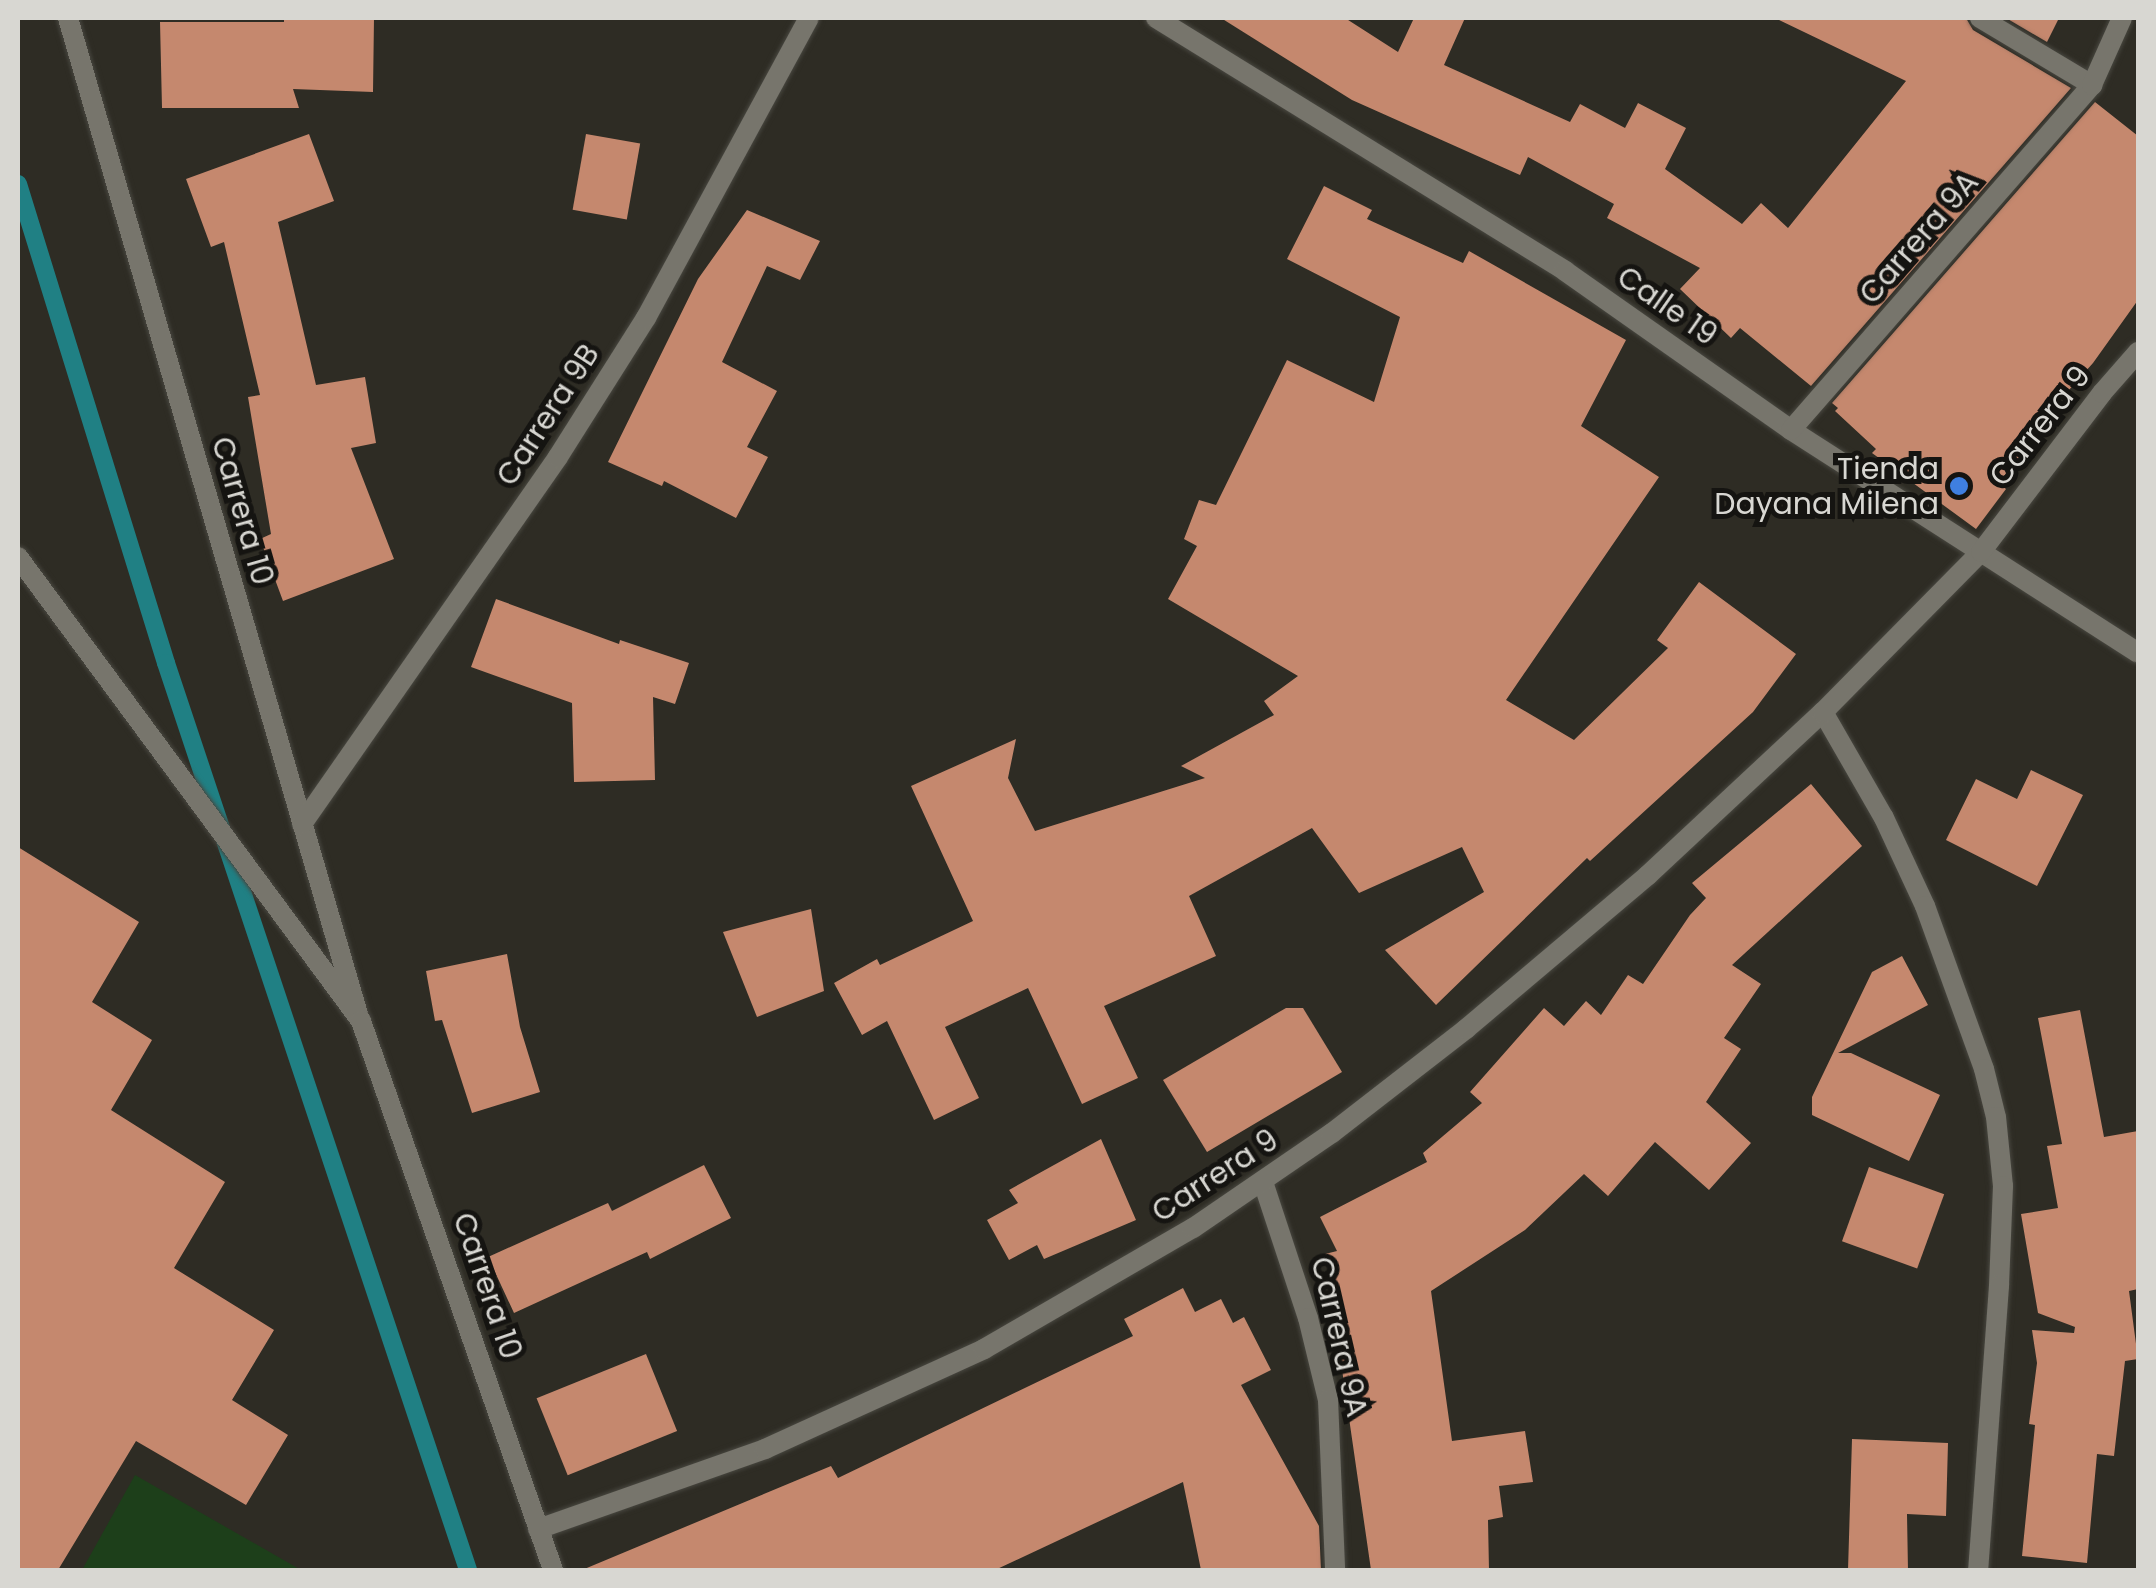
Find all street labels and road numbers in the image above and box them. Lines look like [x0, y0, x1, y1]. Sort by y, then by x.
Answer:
street label: Carrera 9A [1852, 165, 1986, 311]
street label: Calle 19 [1610, 259, 1724, 353]
street label: Carrera 9B [489, 338, 607, 492]
street label: Carrera 9 [1982, 359, 2098, 493]
street label: Carrera 10 [204, 433, 280, 589]
street label: Carrera 9 [1145, 1122, 1285, 1230]
street label: Carrera 10 [445, 1208, 529, 1364]
street label: Carrera 9A [1303, 1254, 1375, 1420]

